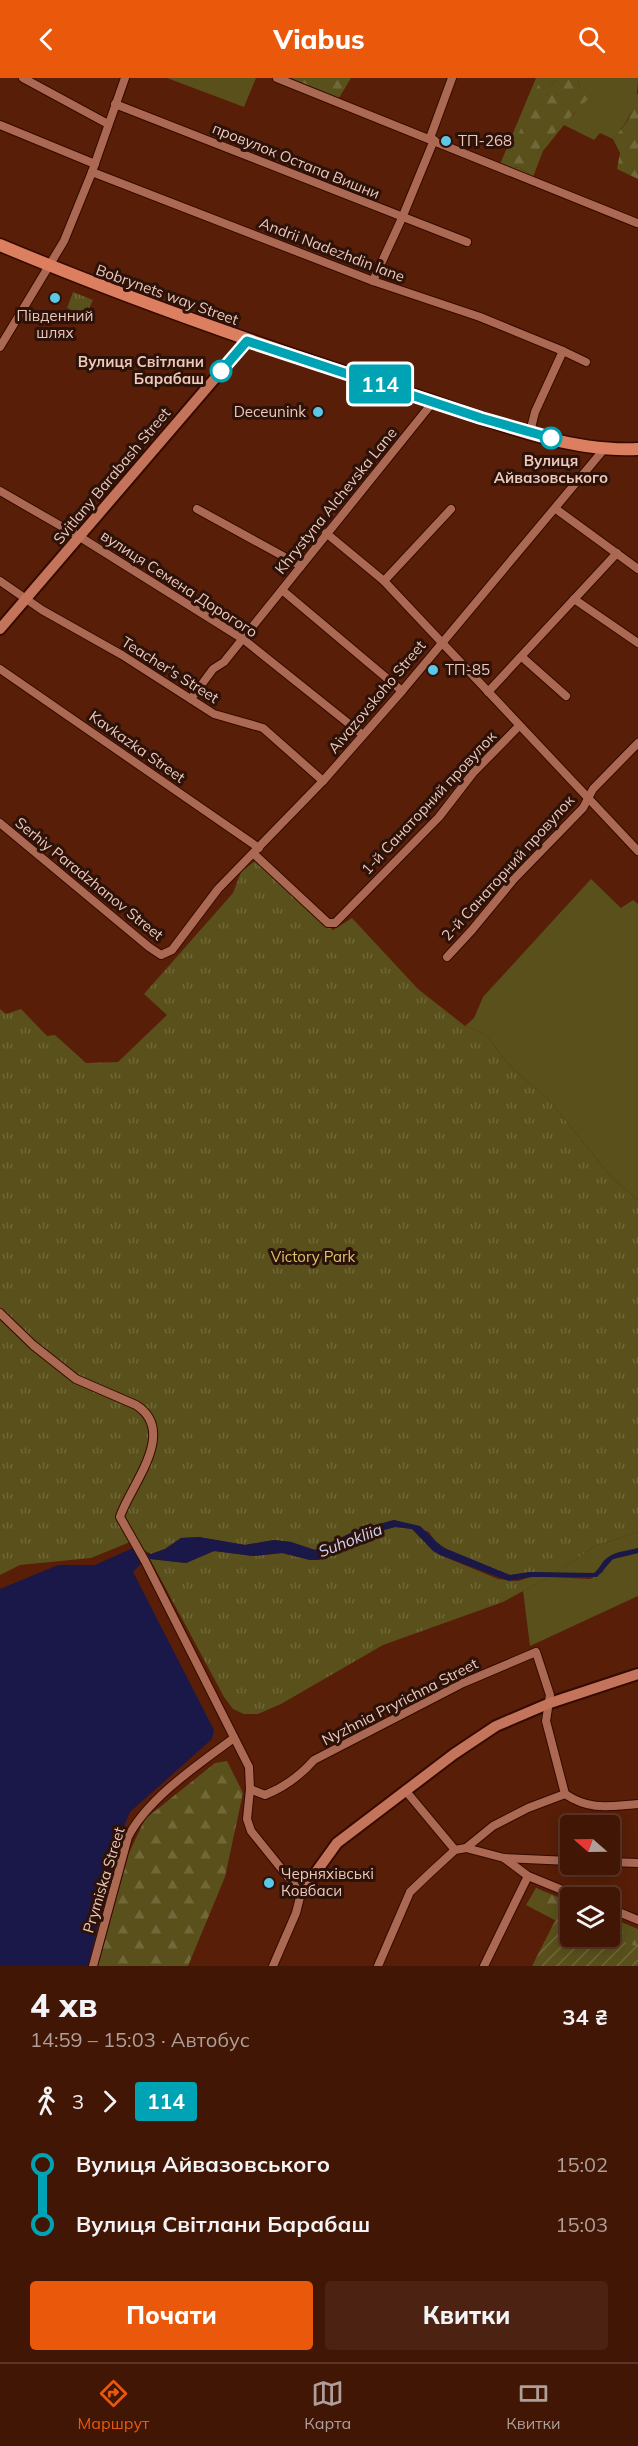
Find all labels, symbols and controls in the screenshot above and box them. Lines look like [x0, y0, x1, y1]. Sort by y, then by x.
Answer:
text: Viabus [273, 22, 365, 56]
icon: back [30, 23, 63, 56]
icon: search [575, 23, 608, 56]
street label: провулок Остапа Вишни [210, 118, 383, 203]
place label: ТП-268 [458, 131, 512, 150]
marker: ТП-268 [439, 134, 453, 148]
street label: Andrii Nadezhdin lane [257, 213, 407, 286]
street label: Bobrynets way Street [93, 260, 241, 329]
marker: Південний шлях [48, 291, 62, 305]
place label: Південний шлях [17, 306, 93, 342]
place label: Вулиця Світлани Барабаш [78, 352, 204, 388]
marker: Вулиця Світлани Барабаш [210, 360, 232, 382]
line badge: 114 [346, 364, 415, 404]
text: 114 [361, 371, 399, 397]
place label: Deceunink [234, 402, 306, 421]
street label: Svitlany Barabash Street [49, 404, 174, 548]
marker: Deceunink [311, 405, 325, 419]
street label: Khrystyna Alchevska Lane [271, 424, 401, 578]
marker: Вулиця Айвазовського [540, 427, 562, 449]
place label: Вулиця Айвазовського [494, 451, 608, 487]
street label: вулиця Семена Дорогого [97, 526, 261, 641]
street label: Teacher's Street [118, 632, 222, 707]
street label: Aivazovskoho Street [324, 636, 429, 757]
place label: ТП-85 [445, 660, 490, 679]
marker: ТП-85 [426, 663, 440, 677]
street label: Kavkazka Street [86, 706, 189, 787]
street label: 1-й Санаторний провулок [357, 726, 501, 878]
street label: 2-й Санаторний провулок [437, 790, 579, 944]
street label: Serhiy Paradzhanov Street [11, 813, 167, 944]
park label: Victory Park [271, 1247, 356, 1266]
water label: Suhokliia [315, 1519, 385, 1561]
street label: Nyzhnia Pryrichna Street [318, 1654, 481, 1749]
north arrow [560, 1815, 620, 1875]
map controls [560, 1815, 620, 1947]
street label: Prymiska Street [78, 1825, 129, 1935]
place label: Черняхівські Ковбаси [281, 1864, 374, 1900]
marker: Черняхівські Ковбаси [262, 1876, 276, 1890]
button: layers [560, 1887, 620, 1947]
text: 4 хв [30, 1984, 98, 2025]
text: 34 ₴ [562, 2003, 608, 2031]
text: 14:59 – 15:03 · Автобус [30, 2027, 250, 2052]
icon: walk [30, 2085, 63, 2118]
icon: forward [93, 2085, 126, 2118]
text: 114 [147, 2088, 185, 2114]
text: 3 [72, 2089, 84, 2114]
text: Вулиця Айвазовського [76, 2150, 330, 2178]
text: 15:02 [555, 2152, 608, 2177]
text: Вулиця Світлани Барабаш [76, 2210, 370, 2238]
text: 15:03 [555, 2212, 608, 2237]
button: Почати [30, 2281, 313, 2350]
button: Квитки [325, 2281, 608, 2350]
tab: Маршрут [77, 2377, 149, 2433]
tab: Карта [304, 2377, 351, 2433]
tab: Квитки [506, 2377, 561, 2433]

